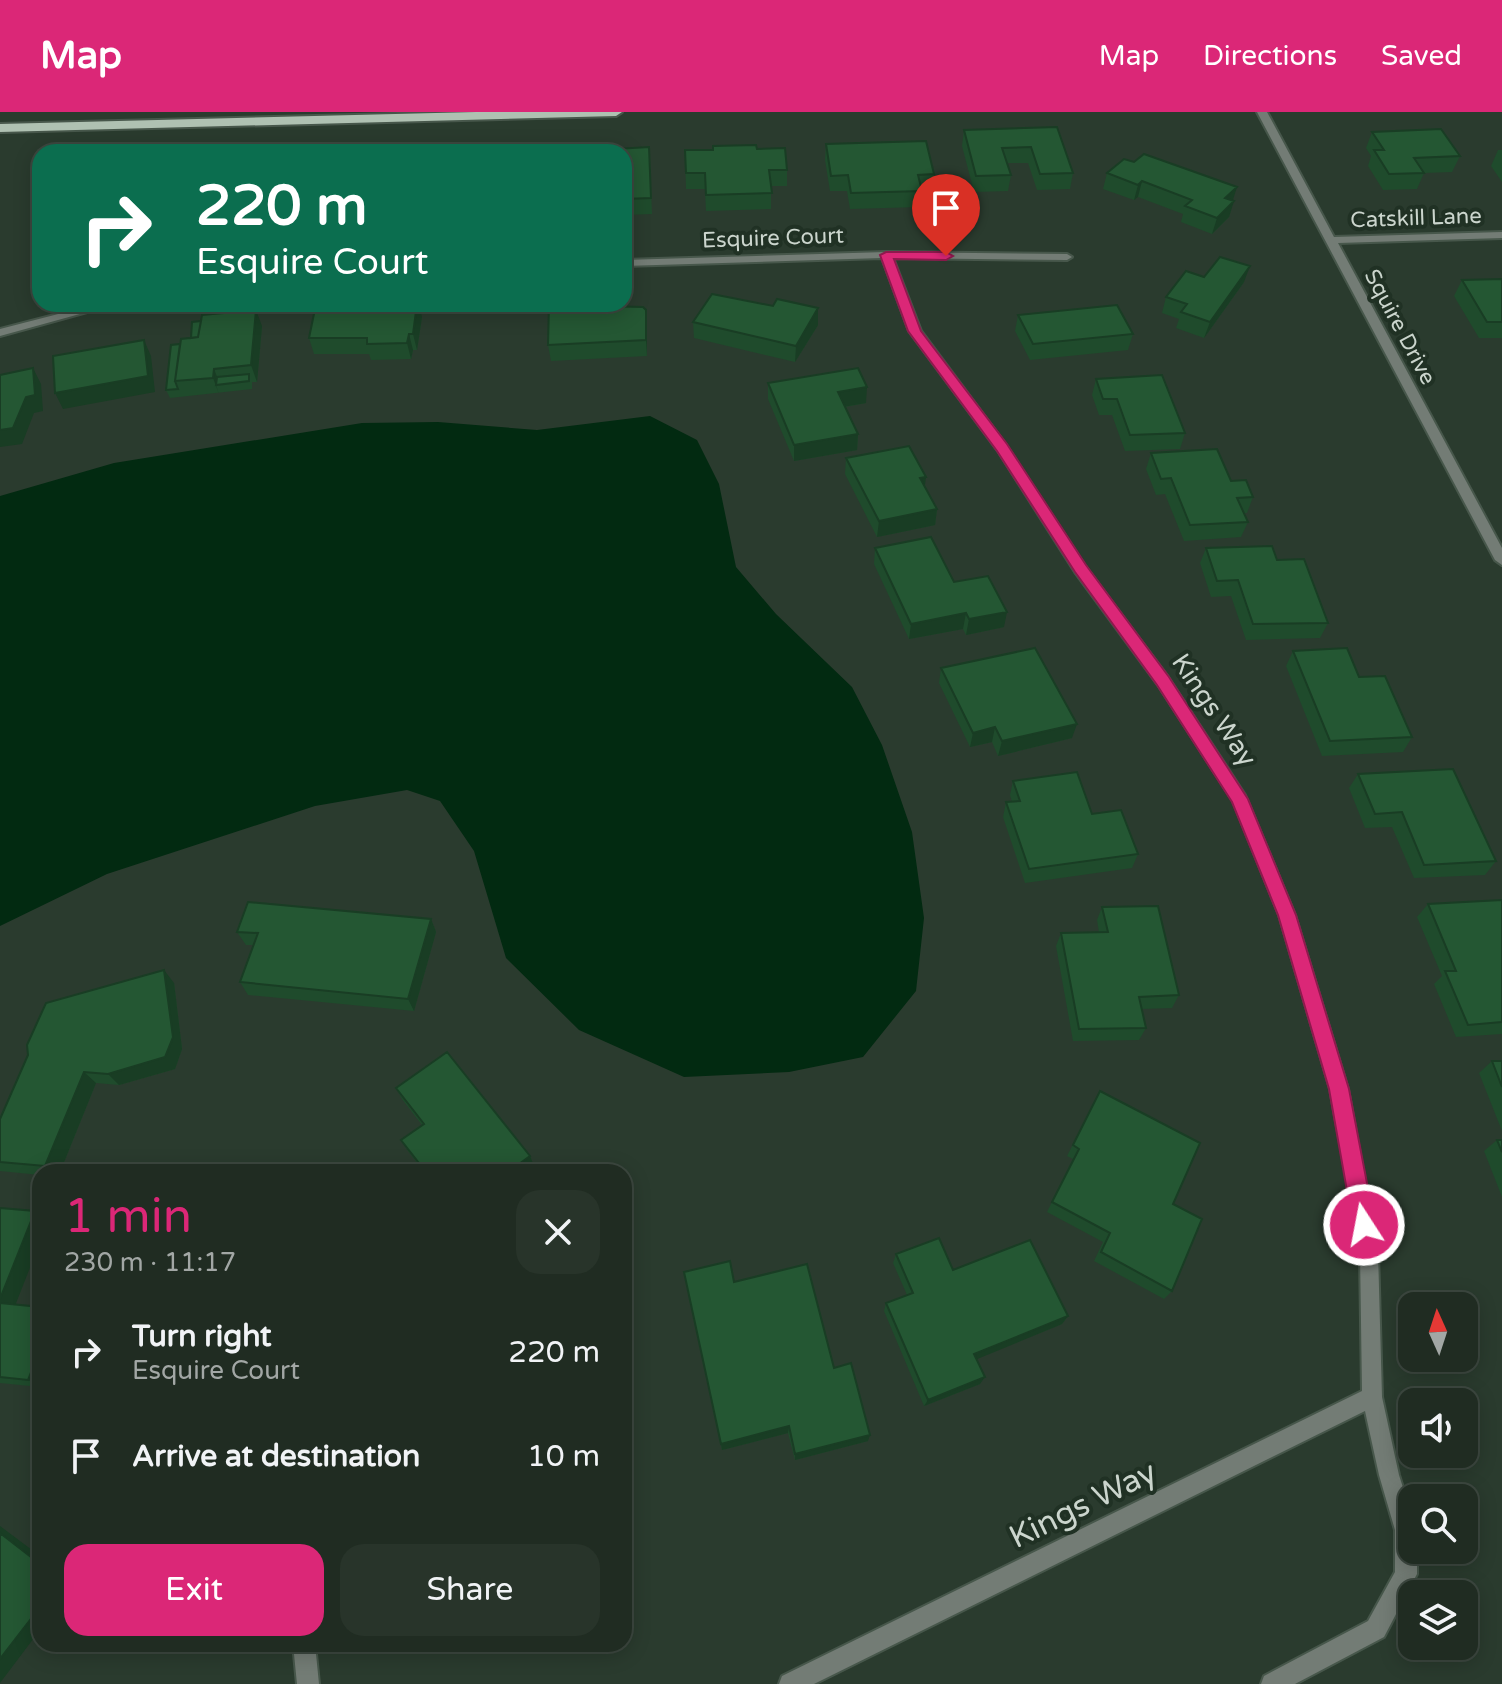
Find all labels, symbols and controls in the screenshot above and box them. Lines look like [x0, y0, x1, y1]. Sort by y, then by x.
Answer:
text: Map [40, 33, 122, 79]
text: Map [1099, 39, 1159, 73]
text: Directions [1203, 39, 1337, 73]
text: Saved [1381, 39, 1462, 73]
text: 220 m [196, 173, 367, 240]
pin [912, 174, 980, 256]
icon: right [64, 176, 168, 280]
icon: arrive [924, 186, 968, 230]
street label: Catskill Lane [1350, 203, 1482, 233]
street label: Esquire Court [702, 223, 844, 253]
text: Esquire Court [196, 241, 428, 284]
street label: Squire Drive [1359, 265, 1441, 389]
street label: Kings Way [1165, 648, 1263, 772]
position arrow [1322, 1183, 1406, 1267]
text: 1 min [64, 1188, 192, 1246]
button: close [516, 1190, 600, 1274]
text: 230 m · 11:17 [64, 1247, 236, 1278]
north arrow [1398, 1292, 1478, 1372]
map controls [1398, 1292, 1478, 1660]
text: Turn right [132, 1318, 272, 1355]
icon: right [64, 1330, 108, 1374]
text: 220 m [508, 1334, 600, 1371]
text: Esquire Court [132, 1355, 300, 1386]
button: sound [1398, 1388, 1478, 1468]
icon: arrive [64, 1434, 108, 1478]
text: Arrive at destination [132, 1438, 420, 1475]
text: 10 m [527, 1438, 600, 1475]
street label: Kings Way [1003, 1453, 1163, 1557]
button: search [1398, 1484, 1478, 1564]
button: Exit [64, 1544, 324, 1636]
button: Share [340, 1544, 600, 1636]
button: layers [1398, 1580, 1478, 1660]

